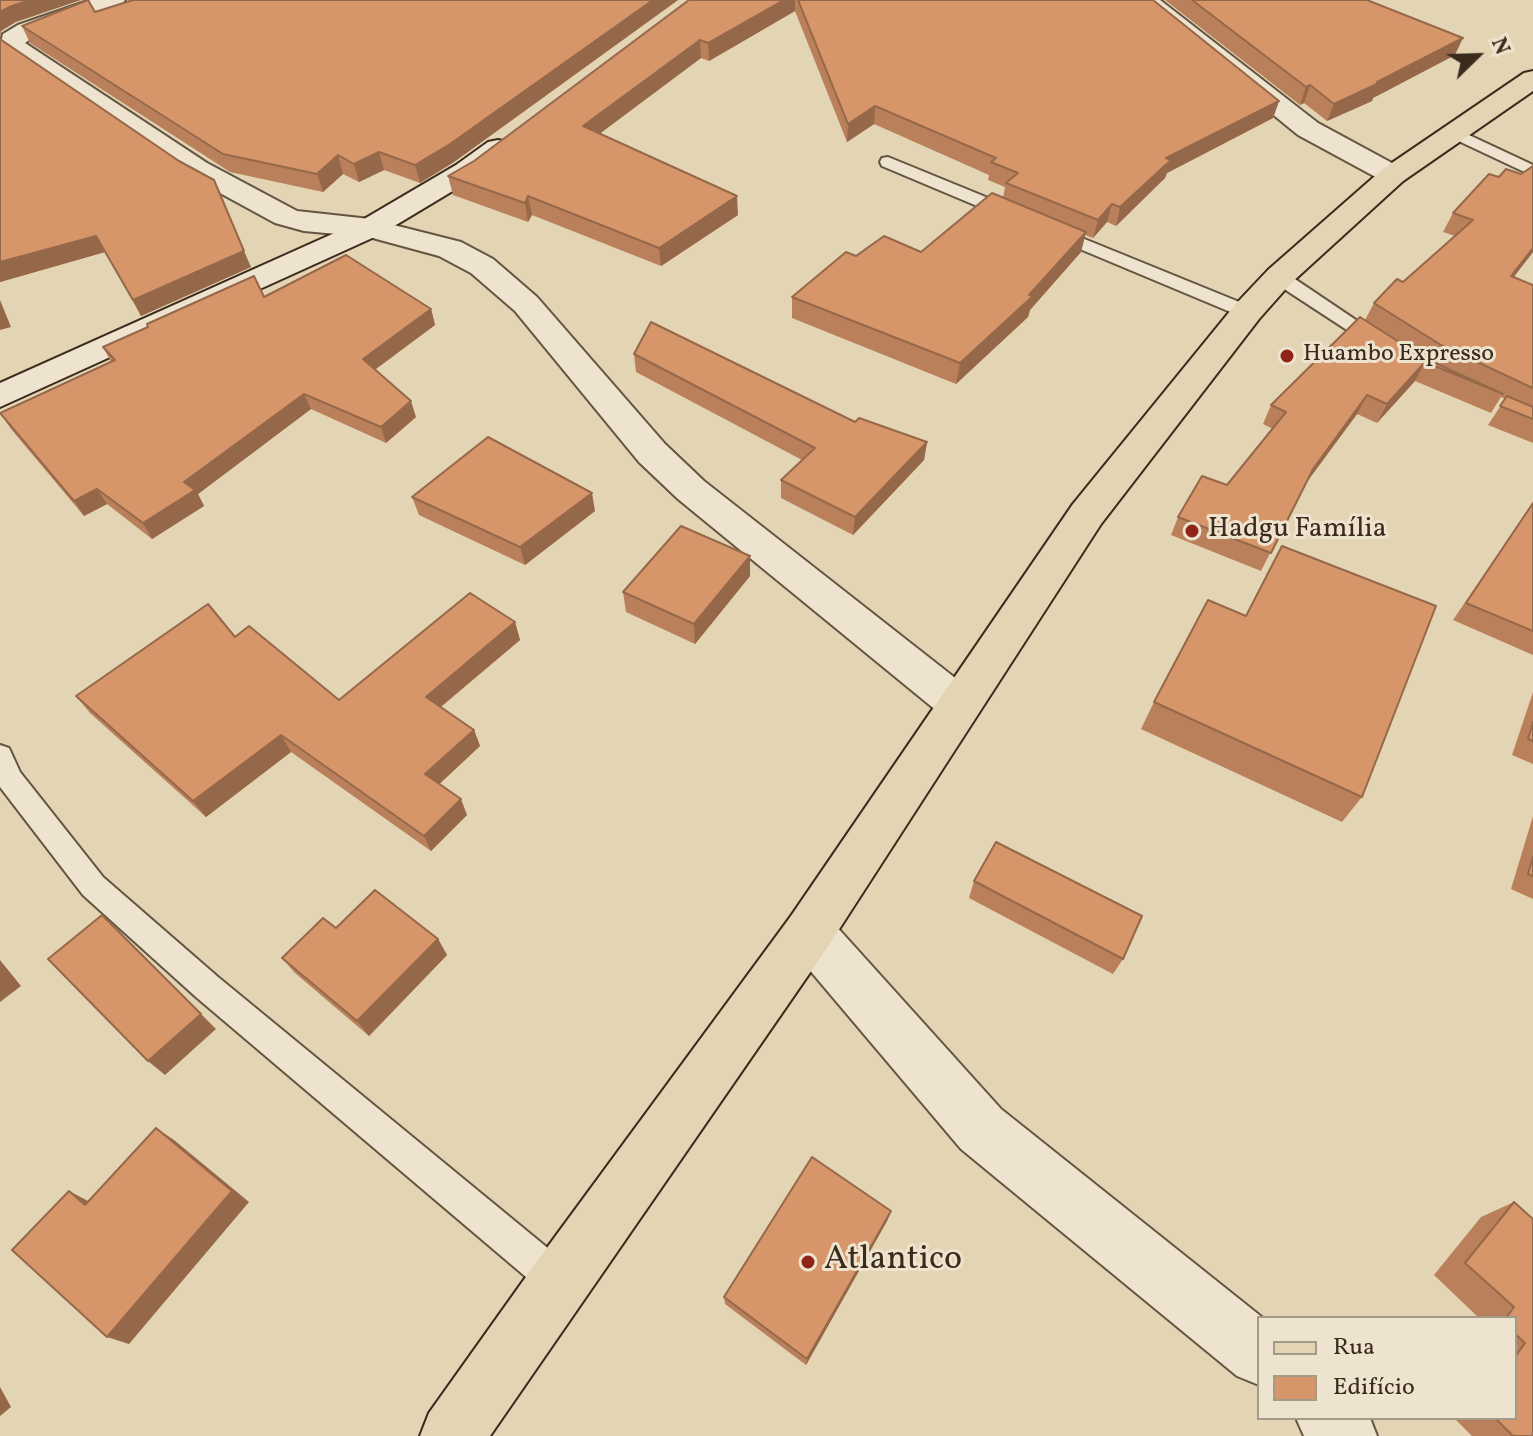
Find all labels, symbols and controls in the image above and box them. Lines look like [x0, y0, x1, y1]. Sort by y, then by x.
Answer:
north arrow [1437, 16, 1517, 96]
text: N [1482, 33, 1517, 60]
place label: Huambo Expresso [1303, 342, 1494, 370]
marker: Huambo Expresso [1278, 347, 1296, 365]
place label: Hadgu Família [1208, 514, 1387, 548]
marker: Hadgu Família [1183, 522, 1201, 540]
place label: Atlantico [824, 1242, 962, 1282]
marker: Atlantico [799, 1253, 817, 1271]
legend [1257, 1316, 1517, 1420]
text: Rua [1333, 1331, 1375, 1365]
text: Edifício [1333, 1371, 1415, 1405]

